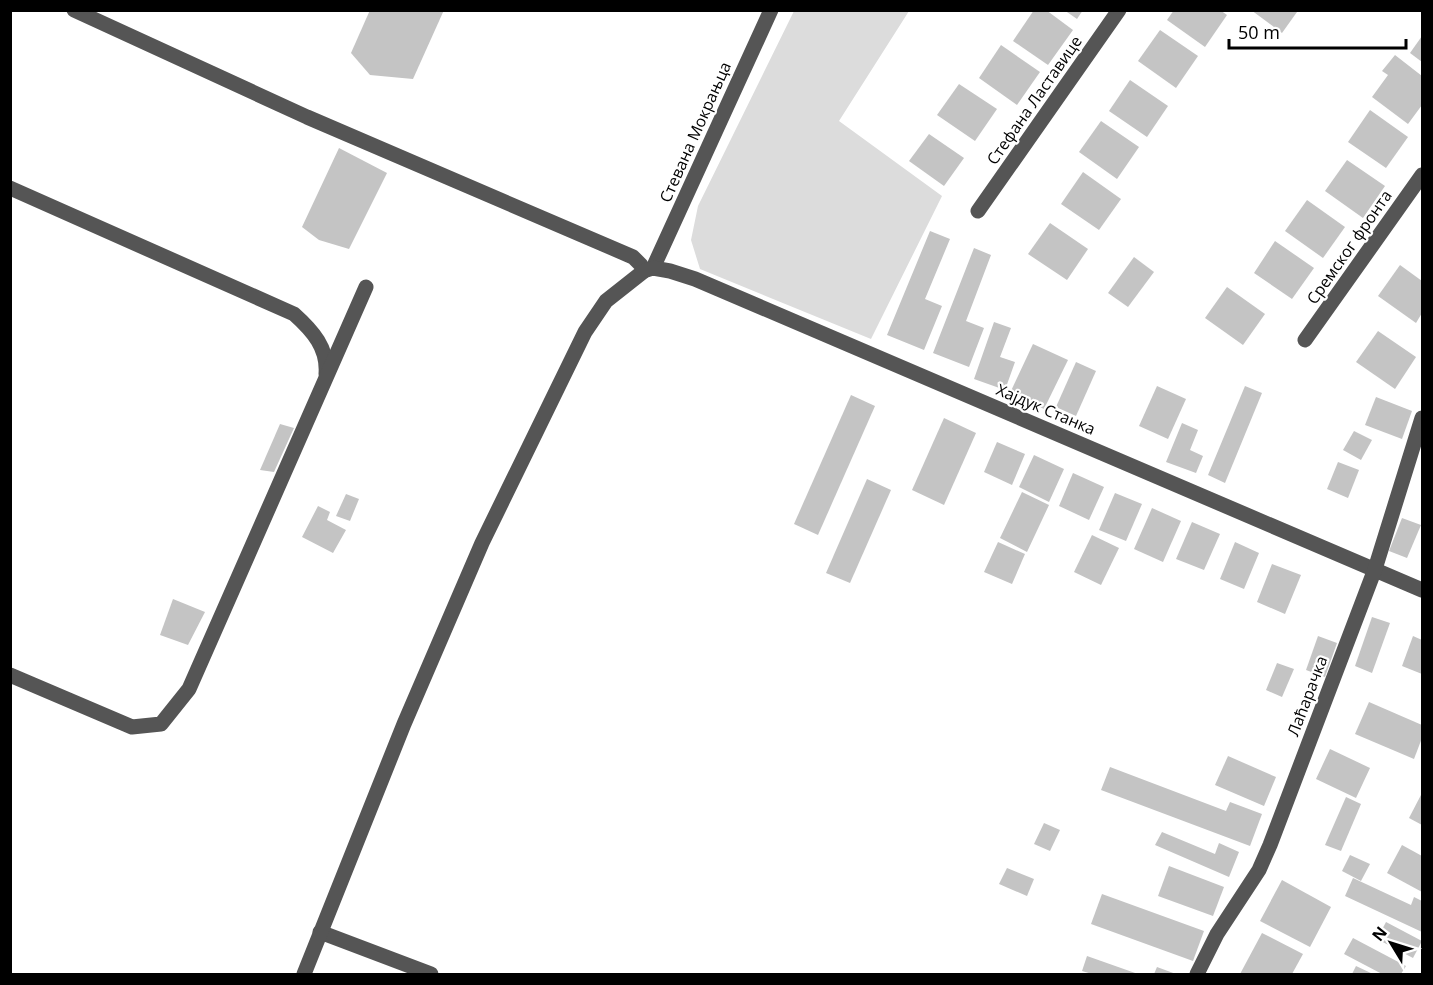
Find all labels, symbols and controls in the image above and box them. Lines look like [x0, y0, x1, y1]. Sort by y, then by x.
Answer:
scale bar [1229, 12, 1406, 50]
text: 50 m [1238, 20, 1280, 44]
street label: Стефана Ластавице [981, 31, 1087, 169]
street label: Стевана Мокрањца [654, 58, 736, 206]
street label: Сремског фронта [1301, 186, 1397, 308]
street label: Хајдук Станка [993, 378, 1099, 440]
street label: Лаћарачка [1282, 653, 1332, 739]
north arrow [1361, 913, 1421, 973]
text: N [1367, 922, 1392, 946]

